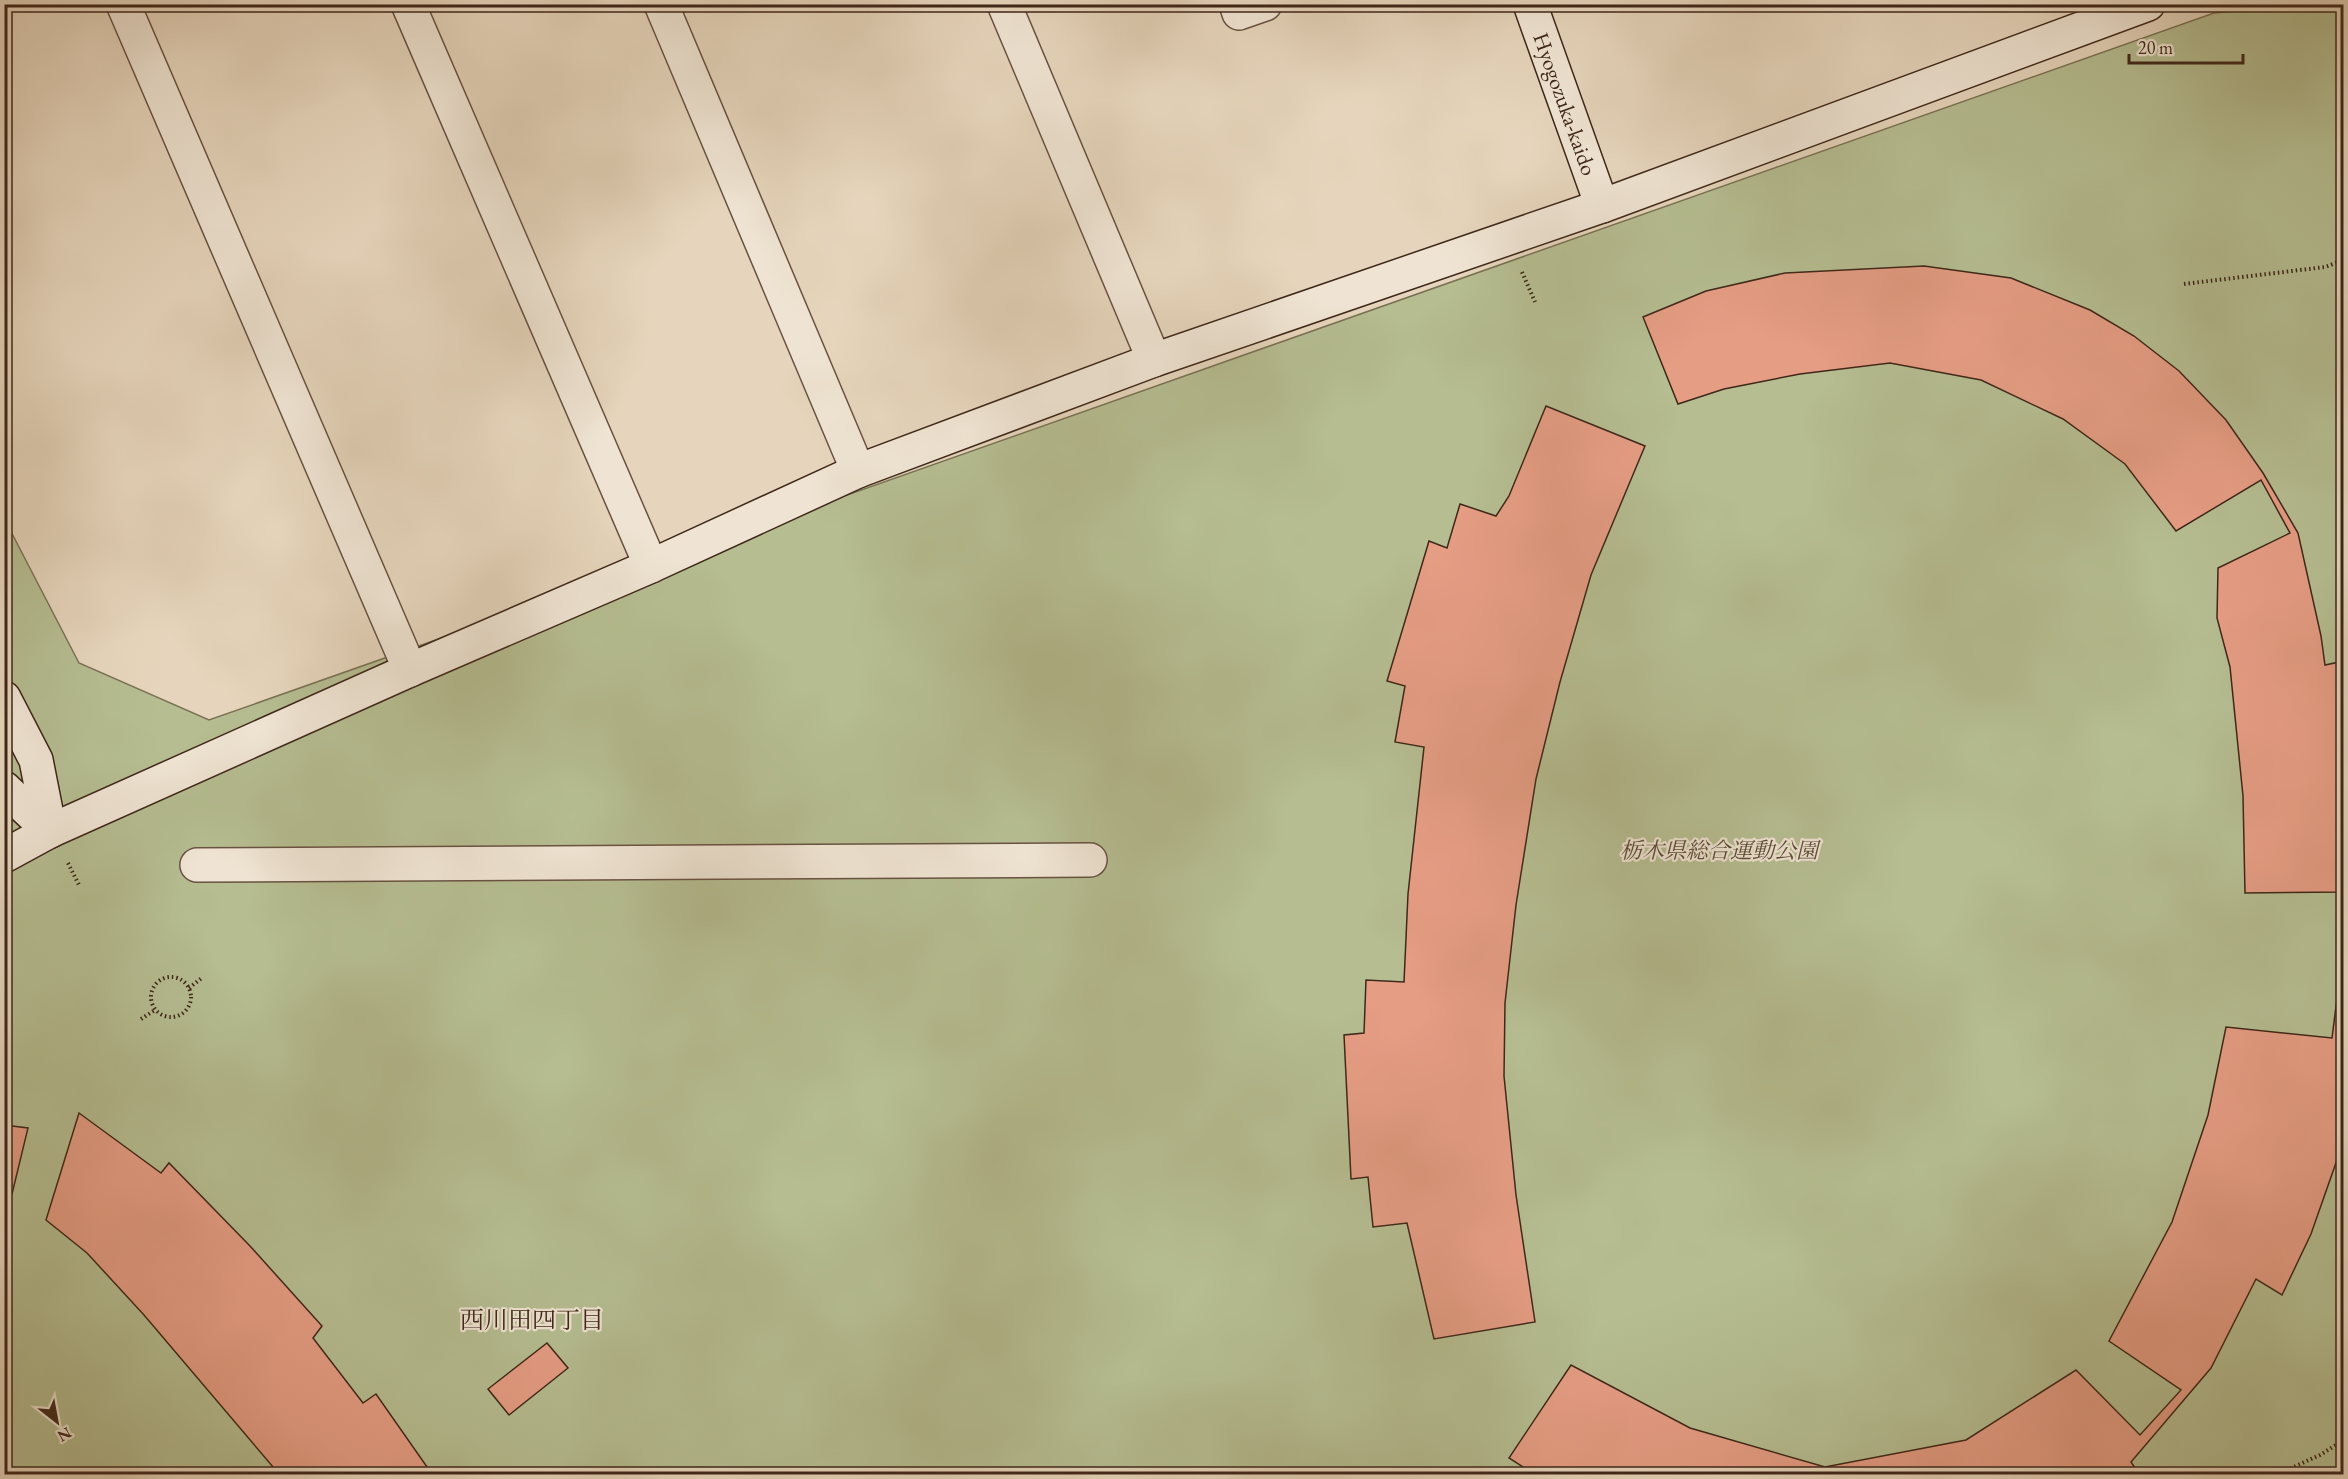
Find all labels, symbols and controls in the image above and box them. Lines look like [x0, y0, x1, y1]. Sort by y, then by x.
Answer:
scale bar [2129, 27, 2243, 65]
street label: Hyogozuka-kaido [1527, 29, 1604, 179]
text: 20 m [2138, 36, 2173, 59]
park label: 栃木県総合運動公園 [1620, 836, 1821, 865]
district label: 西川田四丁目 [460, 1304, 604, 1335]
north arrow [27, 1392, 87, 1452]
text: N [53, 1422, 75, 1447]

